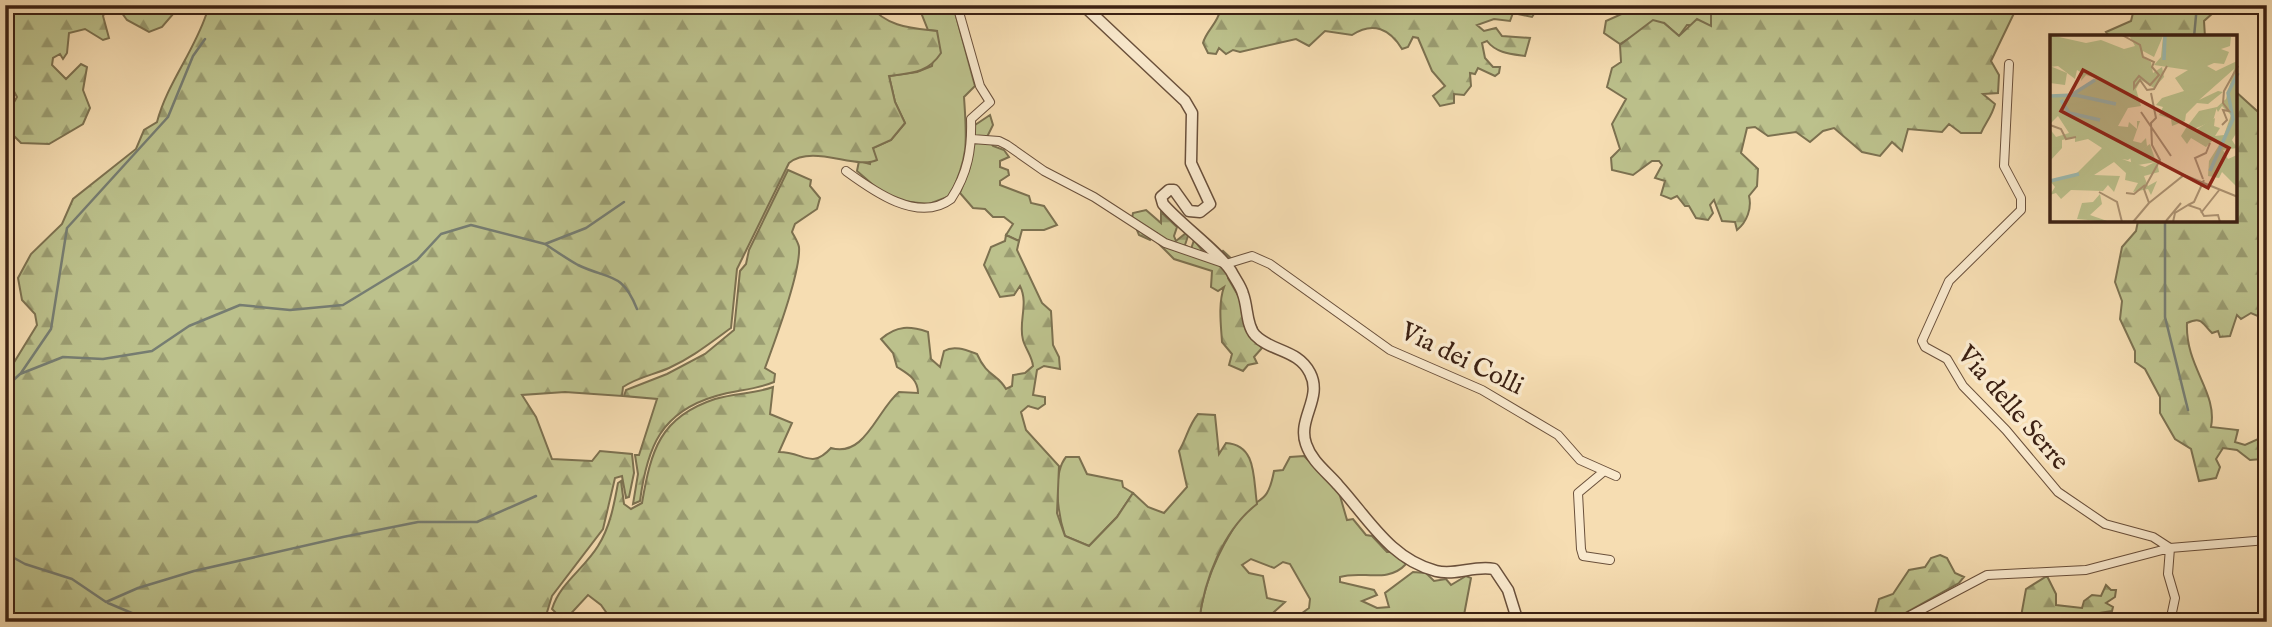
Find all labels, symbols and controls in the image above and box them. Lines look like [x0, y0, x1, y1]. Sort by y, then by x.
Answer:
inset map [2050, 35, 2237, 222]
street label: Via dei Colli [1394, 315, 1529, 403]
street label: Via delle Serre [1949, 338, 2076, 477]

